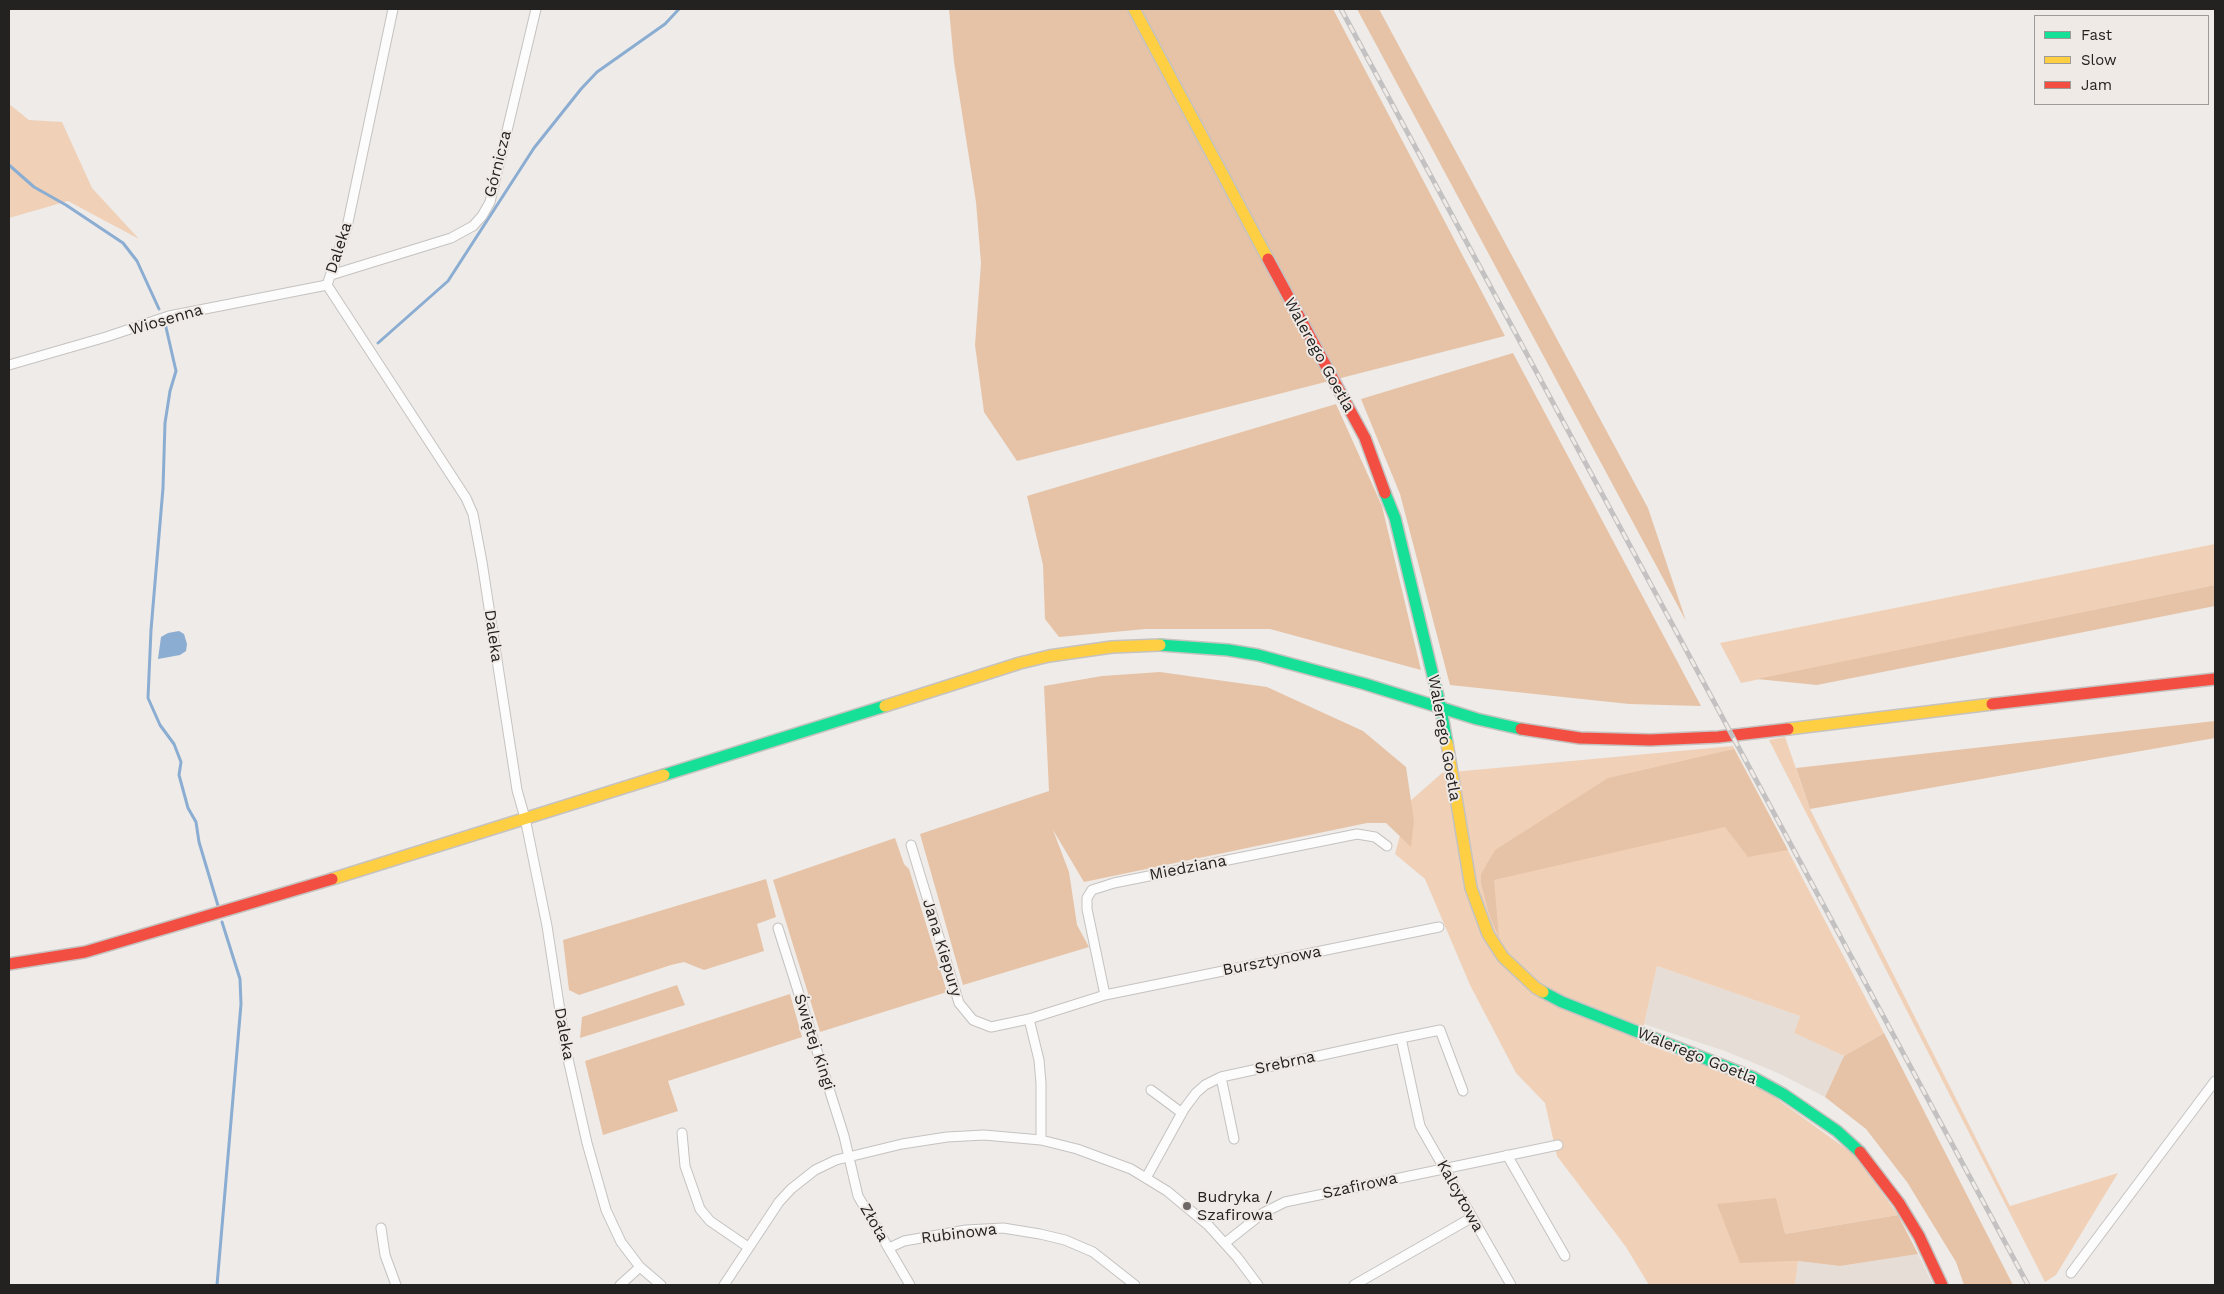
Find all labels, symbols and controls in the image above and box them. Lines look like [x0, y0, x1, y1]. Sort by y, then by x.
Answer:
legend [2034, 15, 2209, 105]
text: Fast [2081, 26, 2112, 44]
text: Slow [2081, 51, 2117, 69]
text: Jam [2081, 76, 2112, 94]
street label: Górnicza [480, 128, 516, 200]
street label: Daleka [322, 220, 356, 276]
street label: Walerego Goetla [1280, 294, 1358, 416]
street label: Wiosenna [127, 300, 205, 340]
street label: Daleka [480, 609, 506, 663]
street label: Walerego Goetla [1423, 673, 1465, 803]
street label: Miedziana [1148, 851, 1228, 885]
street label: Jana Kiepury [918, 897, 966, 999]
street label: Bursztynowa [1221, 942, 1323, 980]
street label: Świętej Kingi [789, 992, 839, 1092]
street label: Daleka [550, 1006, 578, 1062]
street label: Walerego Goetla [1634, 1023, 1760, 1089]
street label: Srebrna [1253, 1047, 1317, 1079]
street label: Kalcytowa [1432, 1157, 1488, 1235]
street label: Szafirowa [1321, 1169, 1399, 1203]
place label: Budryka / Szafirowa [1197, 1187, 1273, 1225]
marker: Budryka / Szafirowa [1181, 1200, 1193, 1212]
street label: Złota [856, 1201, 892, 1245]
street label: Rubinowa [920, 1220, 998, 1248]

